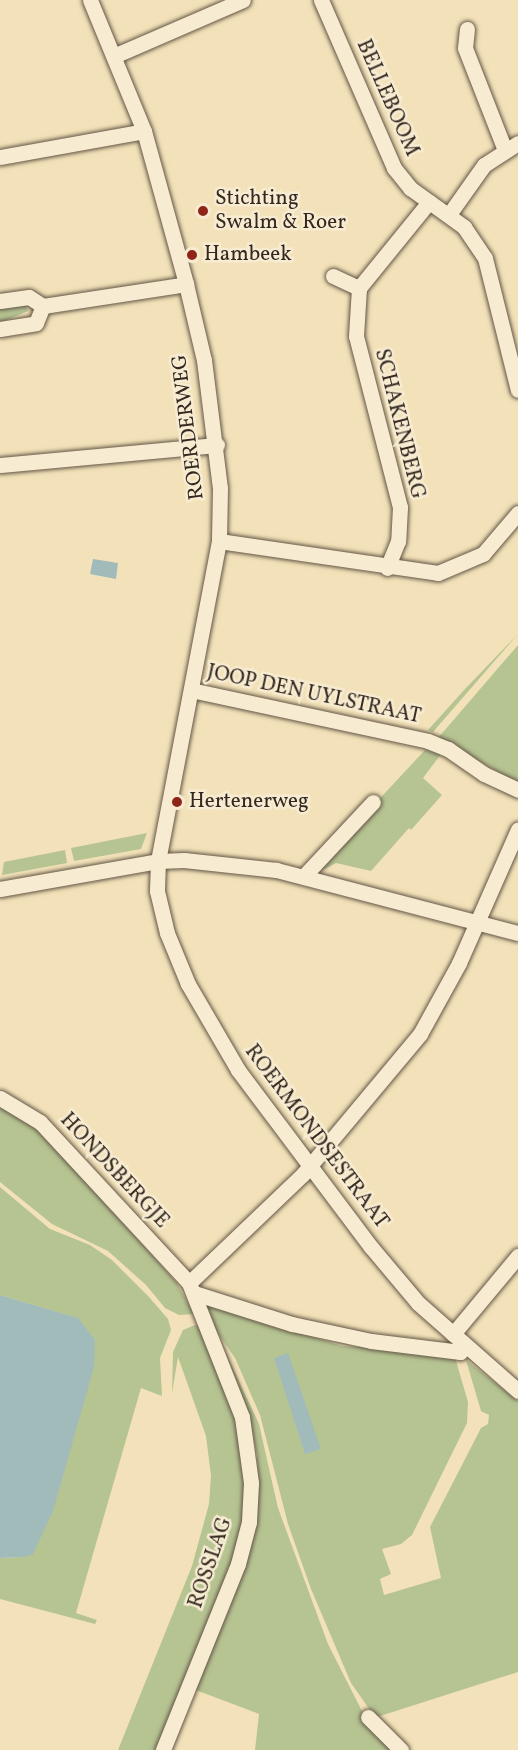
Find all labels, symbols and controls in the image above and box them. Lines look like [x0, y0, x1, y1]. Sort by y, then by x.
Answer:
street label: BELLEBOOM [350, 36, 424, 160]
place label: Stichting Swalm & Roer [215, 186, 346, 236]
marker: Stichting Swalm & Roer [196, 204, 210, 218]
place label: Hambeek [204, 242, 292, 268]
marker: Hambeek [185, 248, 199, 262]
street label: SCHAKENBERG [368, 346, 430, 502]
street label: ROERDERWEG [168, 353, 210, 501]
street label: JOOP DEN UYLSTRAAT [205, 660, 423, 730]
place label: Hertenerweg [189, 789, 309, 815]
marker: Hertenerweg [170, 795, 184, 809]
street label: ROERMONDSESTRAAT [239, 1040, 393, 1234]
street label: HONDSBERGJE [54, 1108, 174, 1234]
street label: ROSSLAG [184, 1514, 238, 1612]

